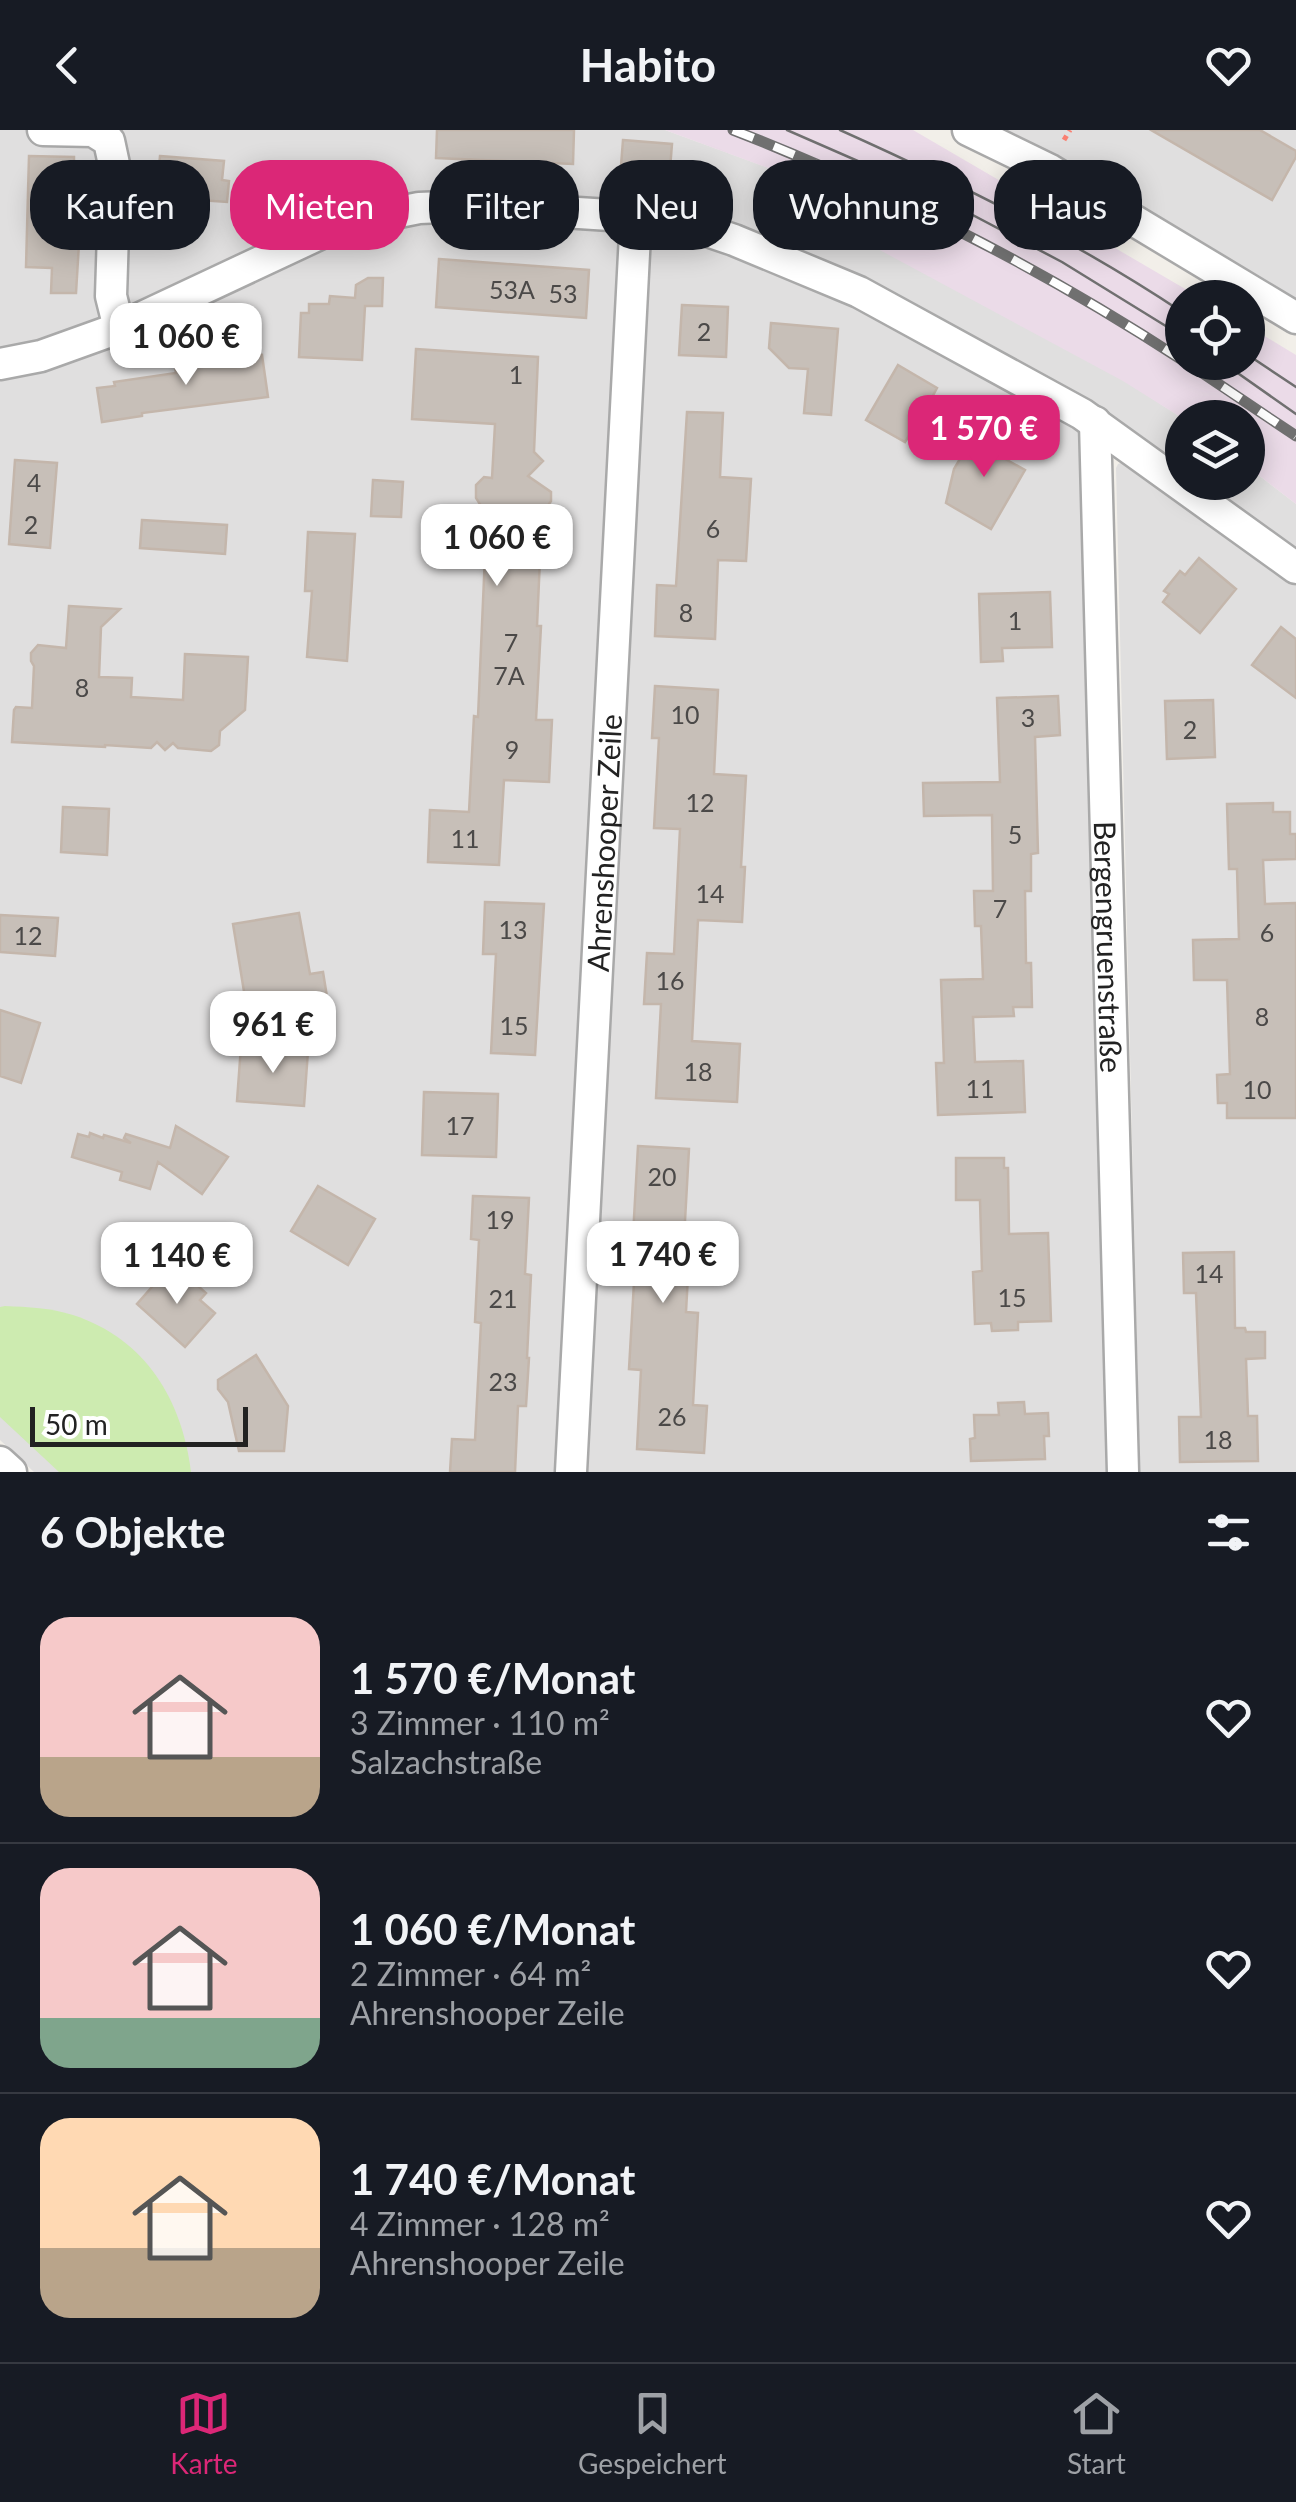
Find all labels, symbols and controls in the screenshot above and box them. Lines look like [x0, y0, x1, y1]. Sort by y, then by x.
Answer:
icon: back [40, 38, 95, 93]
text: Habito [580, 38, 716, 92]
icon: heart [1201, 38, 1256, 93]
chip: Kaufen [30, 160, 210, 250]
chip: Mieten [230, 160, 409, 250]
chip: Filter [429, 160, 579, 250]
chip: Neu [599, 160, 733, 250]
chip: Wohnung [753, 160, 974, 250]
chip: Haus [994, 160, 1142, 250]
house number: 53A [489, 274, 535, 304]
house number: 53 [548, 278, 578, 308]
map controls [1165, 280, 1265, 500]
button: locate [1165, 280, 1265, 380]
pin: 1 060 € [94, 303, 278, 388]
text: 1 060 € [132, 316, 240, 355]
house number: 2 [697, 316, 711, 346]
house number: 1 [509, 359, 523, 389]
pin: 1 570 € [892, 395, 1076, 480]
button: layers [1165, 400, 1265, 500]
text: 1 570 € [930, 408, 1038, 447]
house number: 4 [27, 467, 41, 497]
pin: 1 060 € [405, 504, 589, 589]
house number: 2 [24, 509, 38, 539]
house number: 6 [706, 513, 720, 543]
text: 1 060 € [443, 517, 551, 556]
house number: 8 [679, 597, 693, 627]
house number: 1 [1008, 605, 1022, 635]
house number: 7 [504, 627, 518, 657]
house number: 7A [493, 660, 525, 690]
house number: 8 [75, 672, 89, 702]
house number: 10 [670, 699, 700, 729]
house number: 3 [1021, 702, 1035, 732]
street label: Ahrenshooper Zeile [579, 713, 628, 972]
house number: 2 [1183, 714, 1197, 744]
house number: 9 [505, 734, 519, 764]
house number: 12 [685, 787, 715, 817]
house number: 5 [1008, 819, 1022, 849]
street label: Bergengruenstraße [1088, 820, 1130, 1073]
house number: 11 [450, 823, 480, 853]
house number: 14 [695, 878, 725, 908]
house number: 7 [993, 893, 1007, 923]
house number: 13 [498, 914, 528, 944]
house number: 6 [1260, 917, 1274, 947]
house number: 12 [13, 920, 43, 950]
house number: 16 [655, 965, 685, 995]
pin: 961 € [203, 991, 343, 1076]
house number: 8 [1255, 1001, 1269, 1031]
text: 961 € [232, 1004, 314, 1043]
house number: 15 [499, 1010, 529, 1040]
house number: 18 [683, 1056, 713, 1086]
house number: 11 [965, 1073, 995, 1103]
house number: 10 [1242, 1074, 1272, 1104]
house number: 17 [445, 1110, 475, 1140]
house number: 20 [647, 1161, 677, 1191]
house number: 19 [485, 1204, 515, 1234]
pin: 1 740 € [571, 1221, 755, 1306]
pin: 1 140 € [85, 1222, 269, 1307]
text: 1 740 € [609, 1234, 717, 1273]
text: 1 140 € [123, 1235, 231, 1274]
house number: 14 [1194, 1258, 1224, 1288]
house number: 15 [997, 1282, 1027, 1312]
house number: 21 [488, 1283, 518, 1313]
house number: 23 [488, 1366, 518, 1396]
house number: 26 [657, 1401, 687, 1431]
scale bar [30, 1402, 248, 1446]
text: 50 m [45, 1407, 108, 1441]
house number: 18 [1203, 1424, 1233, 1454]
icon: filters [1201, 1505, 1256, 1560]
text: 6 Objekte [40, 1507, 225, 1557]
text: 1 570 €/Monat [350, 1653, 635, 1703]
icon: home [120, 1657, 240, 1777]
icon: heart [1201, 1690, 1256, 1745]
text: 3 Zimmer · 110 m² [350, 1703, 610, 1742]
text: Salzachstraße [350, 1742, 542, 1781]
text: 1 060 €/Monat [350, 1904, 635, 1954]
icon: home [120, 1908, 240, 2028]
icon: heart [1201, 1941, 1256, 1996]
text: 2 Zimmer · 64 m² [350, 1954, 591, 1993]
text: Ahrenshooper Zeile [350, 1993, 625, 2032]
text: 1 740 €/Monat [350, 2154, 635, 2204]
icon: home [120, 2158, 240, 2278]
icon: heart [1201, 2191, 1256, 2246]
text: 4 Zimmer · 128 m² [350, 2204, 610, 2243]
text: Ahrenshooper Zeile [350, 2243, 625, 2282]
tab: Karte [170, 2386, 238, 2480]
tab: Gespeichert [578, 2386, 726, 2480]
tab: Start [1067, 2386, 1126, 2480]

